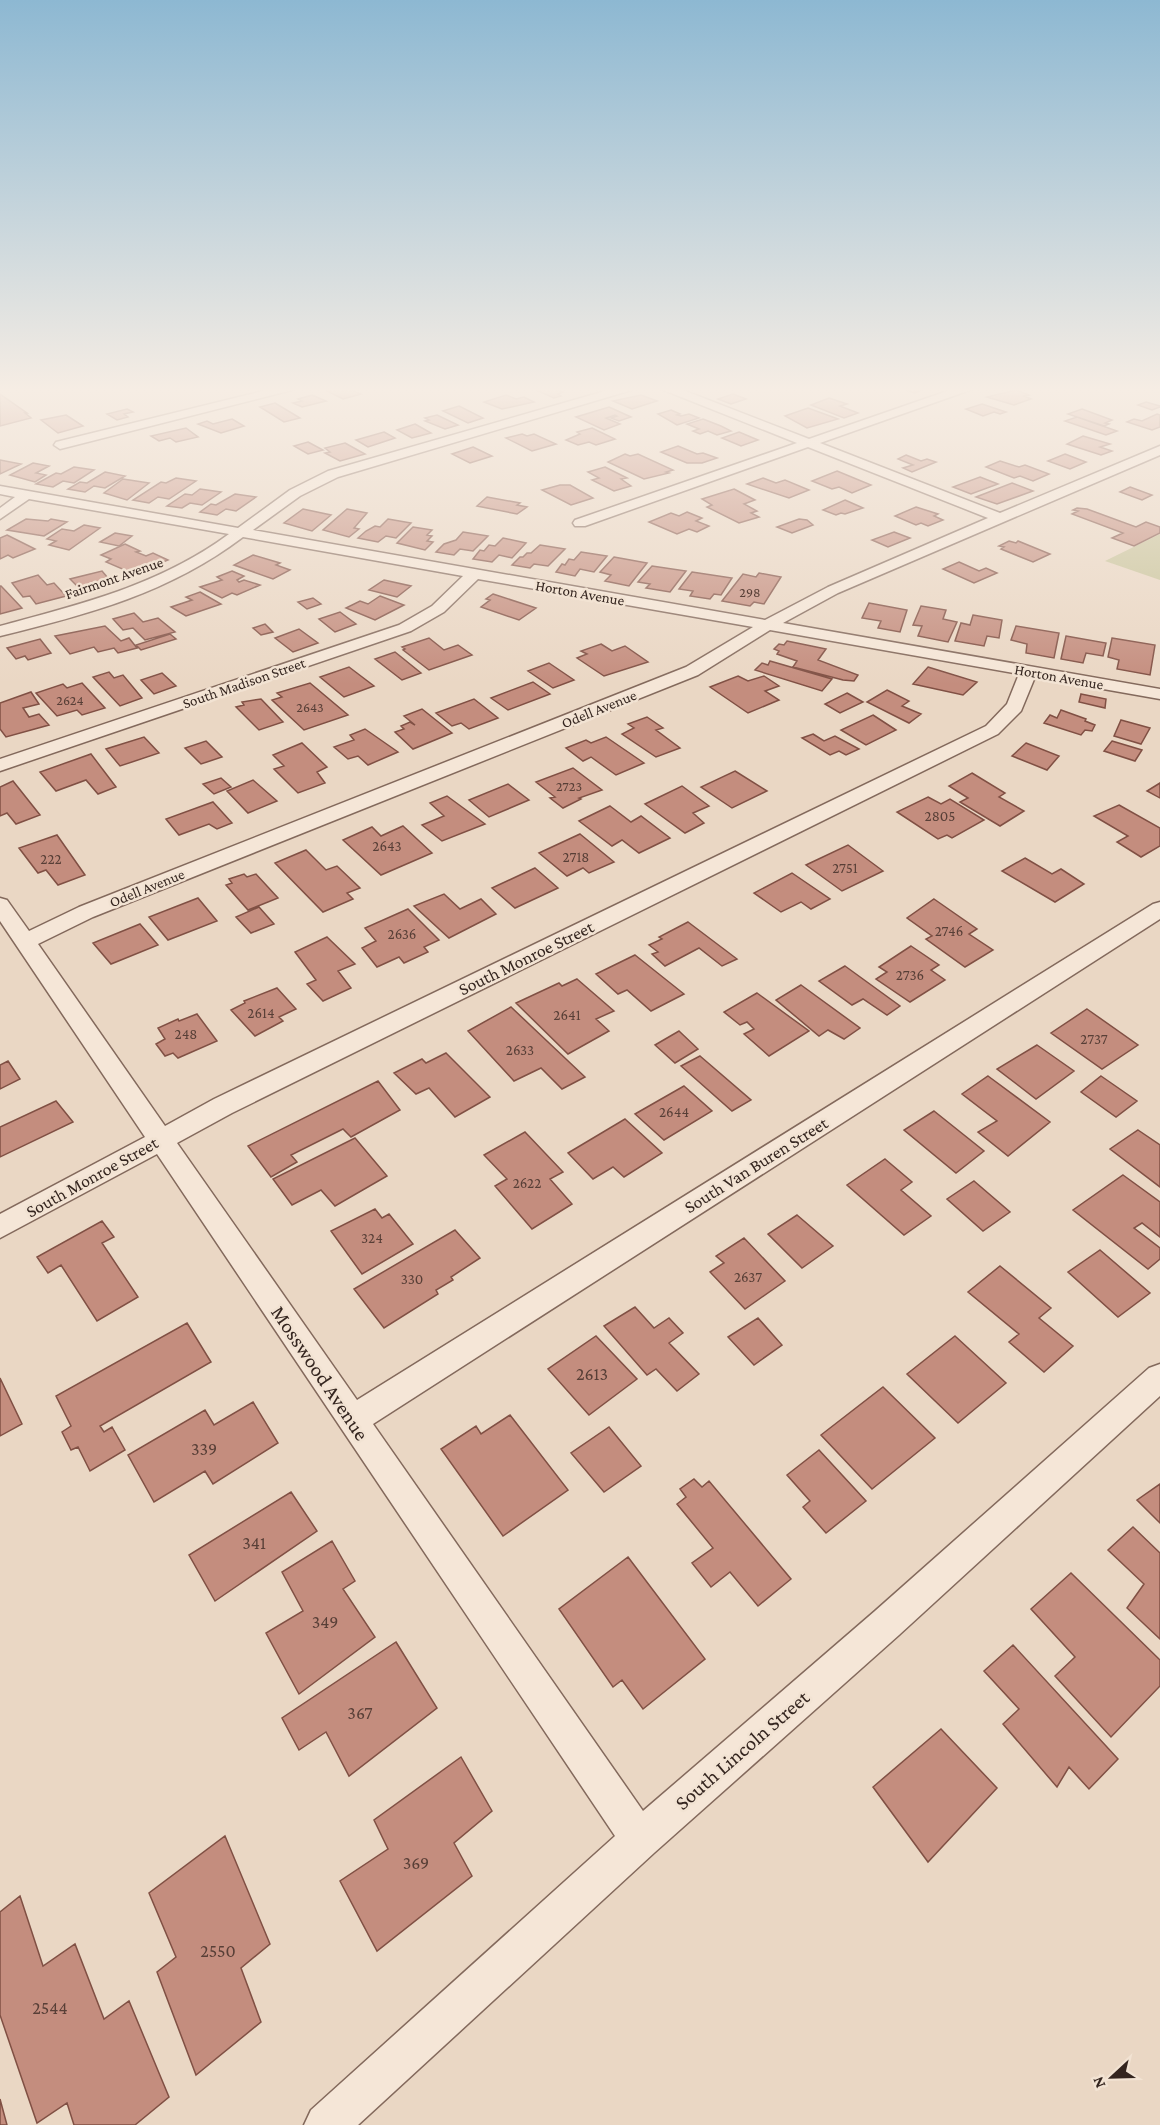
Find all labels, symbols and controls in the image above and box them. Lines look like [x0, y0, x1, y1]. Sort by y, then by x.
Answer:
street label: Fairmont Avenue [63, 554, 166, 602]
street label: Horton Avenue [534, 577, 626, 609]
house number: 298 [739, 584, 761, 600]
street label: South Madison Street [180, 654, 308, 712]
street label: Horton Avenue [1013, 661, 1105, 693]
street label: Odell Avenue [559, 687, 639, 731]
house number: 2624 [56, 692, 84, 708]
house number: 2643 [296, 699, 324, 715]
house number: 2723 [556, 778, 582, 794]
house number: 2805 [925, 808, 955, 824]
house number: 2643 [372, 838, 402, 854]
house number: 2718 [563, 849, 589, 865]
house number: 222 [40, 851, 62, 867]
house number: 2751 [832, 860, 858, 876]
street label: Odell Avenue [107, 866, 187, 910]
street label: South Monroe Street [455, 916, 598, 999]
house number: 2746 [935, 923, 963, 939]
house number: 2636 [388, 926, 416, 942]
house number: 2736 [896, 967, 924, 983]
house number: 2614 [247, 1005, 275, 1021]
house number: 2641 [553, 1007, 581, 1023]
house number: 248 [175, 1026, 197, 1042]
house number: 2737 [1080, 1031, 1108, 1047]
house number: 2633 [506, 1042, 534, 1058]
house number: 2644 [659, 1104, 689, 1120]
street label: South Van Buren Street [681, 1112, 832, 1217]
street label: South Monroe Street [22, 1132, 162, 1222]
house number: 2622 [513, 1175, 541, 1191]
house number: 324 [361, 1230, 383, 1246]
house number: 2637 [734, 1269, 762, 1285]
house number: 330 [401, 1271, 423, 1287]
street label: Mosswood Avenue [266, 1301, 374, 1445]
house number: 2613 [576, 1364, 608, 1384]
house number: 339 [191, 1439, 217, 1459]
house number: 341 [242, 1533, 266, 1553]
house number: 349 [312, 1612, 338, 1632]
street label: South Lincoln Street [670, 1685, 815, 1815]
house number: 367 [347, 1703, 373, 1723]
house number: 369 [403, 1853, 429, 1873]
house number: 2550 [200, 1941, 236, 1961]
house number: 2544 [32, 1998, 68, 2018]
north arrow [1082, 2047, 1142, 2107]
text: N [1089, 2074, 1108, 2091]

